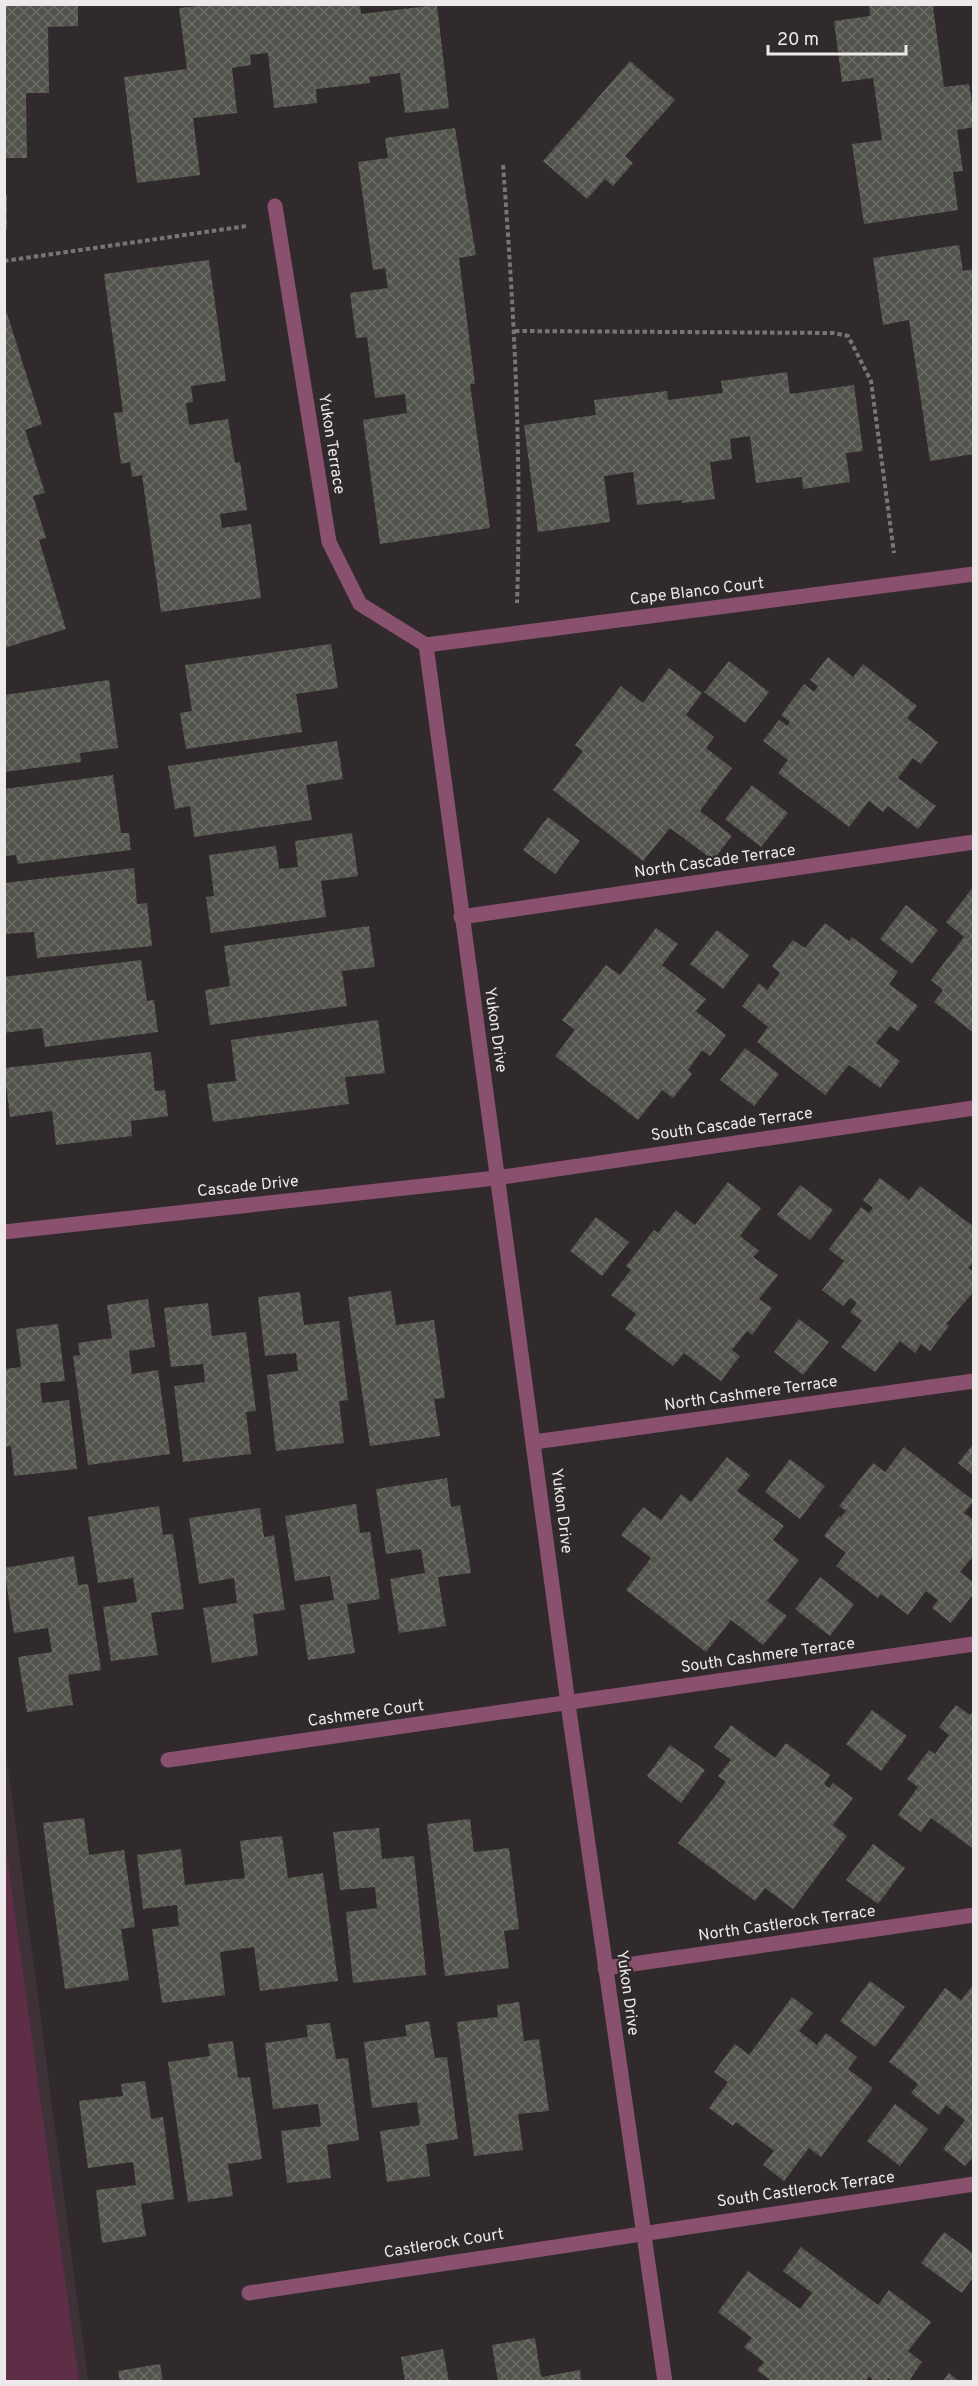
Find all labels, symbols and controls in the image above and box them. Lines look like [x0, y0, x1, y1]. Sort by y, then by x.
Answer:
scale bar [768, 18, 906, 56]
text: 20 m [777, 29, 819, 52]
street label: Yukon Terrace [313, 392, 349, 496]
street label: Cape Blanco Court [629, 574, 765, 610]
street label: North Cascade Terrace [633, 841, 797, 883]
street label: Yukon Drive [479, 986, 511, 1074]
street label: South Cascade Terrace [650, 1104, 814, 1146]
street label: Cascade Drive [196, 1172, 300, 1202]
street label: North Cashmere Terrace [663, 1372, 839, 1416]
street label: Yukon Drive [546, 1467, 576, 1555]
street label: South Cashmere Terrace [680, 1634, 856, 1678]
street label: Cashmere Court [307, 1696, 425, 1732]
street label: North Castlerock Terrace [697, 1902, 877, 1946]
street label: Yukon Drive [611, 1949, 643, 2037]
street label: South Castlerock Terrace [716, 2168, 896, 2212]
street label: Castlerock Court [383, 2225, 505, 2263]

